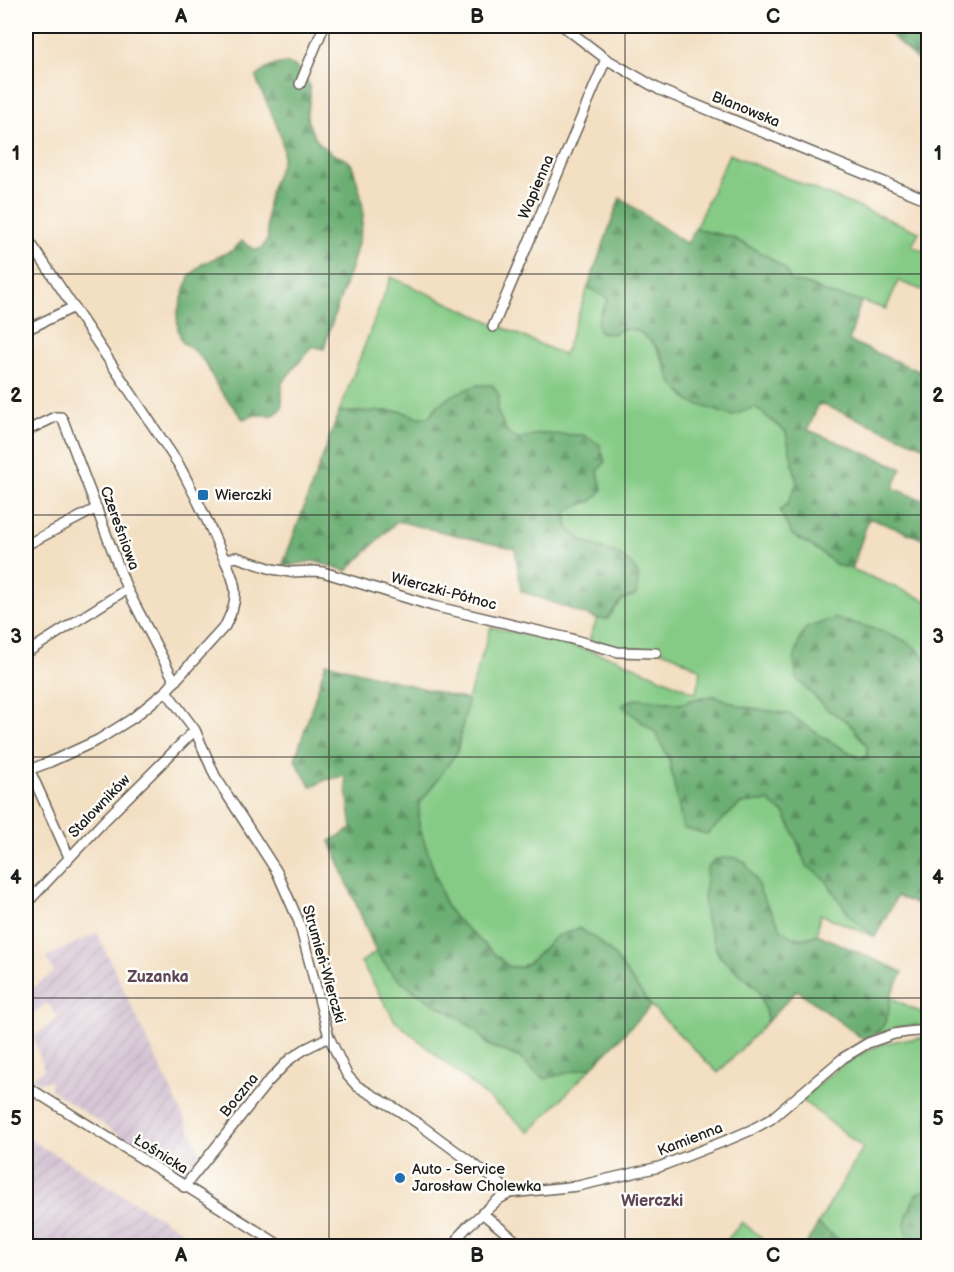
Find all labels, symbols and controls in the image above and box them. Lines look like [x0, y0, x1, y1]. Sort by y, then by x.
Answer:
text: A [174, 5, 188, 29]
text: B [470, 5, 484, 29]
text: C [766, 5, 780, 29]
street label: Blanowska [709, 87, 783, 132]
text: 1 [12, 142, 20, 166]
text: 1 [934, 142, 942, 166]
street label: Wapienna [514, 152, 558, 222]
text: 2 [10, 384, 22, 408]
text: 2 [932, 384, 944, 408]
street label: Czereśniowa [96, 484, 143, 573]
place label: Wierczki [215, 486, 272, 505]
marker: Wierczki [196, 488, 210, 502]
street label: Wierczki-Północ [389, 568, 499, 615]
text: 3 [10, 625, 22, 649]
text: 3 [932, 625, 944, 649]
street label: Stalowników [64, 771, 134, 842]
text: 4 [10, 866, 22, 890]
text: 4 [932, 866, 944, 890]
street label: Strumień-Wierczki [298, 903, 349, 1025]
district label: Zuzanka [127, 968, 189, 987]
street label: Boczna [216, 1070, 263, 1121]
text: 5 [10, 1107, 22, 1131]
text: 5 [932, 1107, 944, 1131]
street label: Kamienna [655, 1118, 725, 1161]
street label: Łośnicka [130, 1130, 192, 1179]
place label: Auto - Service Jarosław Cholewka [412, 1160, 542, 1196]
marker: Auto - Service Jarosław Cholewka [393, 1171, 407, 1185]
district label: Wierczki [621, 1192, 683, 1211]
text: A [174, 1244, 188, 1268]
text: B [470, 1244, 484, 1268]
text: C [766, 1244, 780, 1268]

